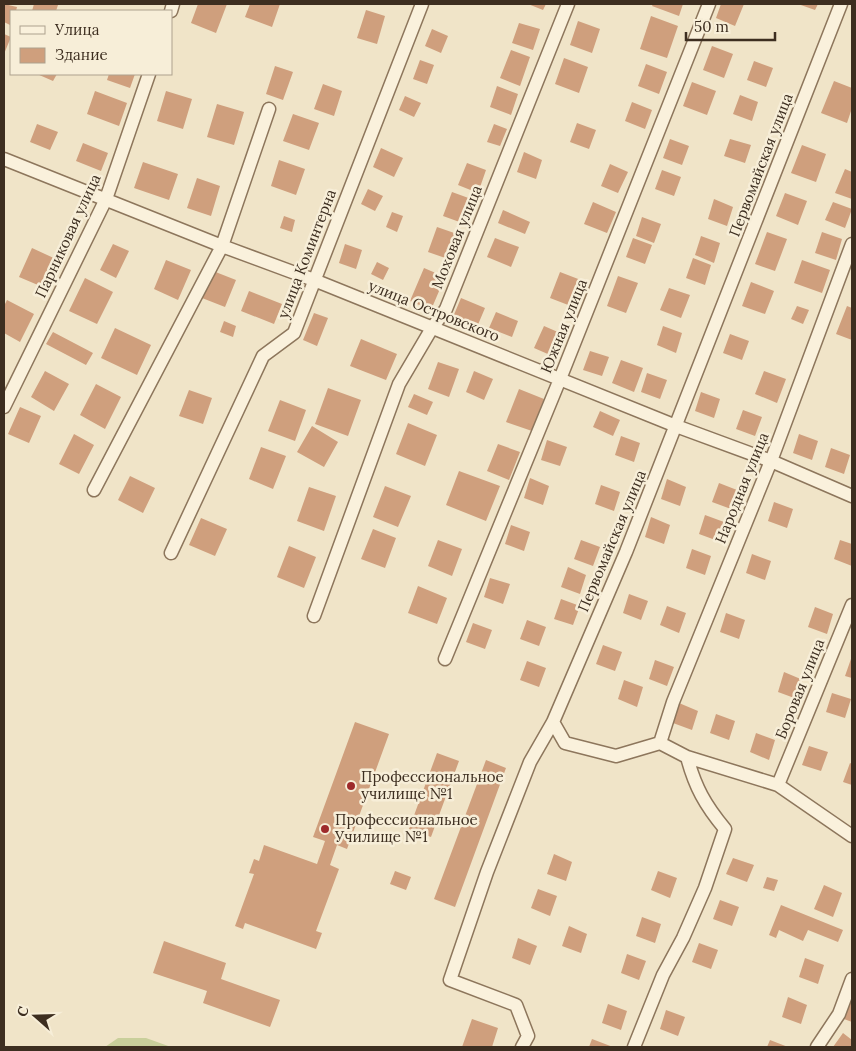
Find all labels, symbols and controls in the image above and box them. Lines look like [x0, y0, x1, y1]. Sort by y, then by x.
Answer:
legend [10, 10, 172, 75]
scale bar [686, 10, 775, 42]
text: 50 m [694, 17, 729, 36]
text: Улица [54, 20, 100, 39]
text: Здание [55, 45, 108, 64]
street label: Первомайская улица [724, 90, 797, 239]
street label: Парниковая улица [31, 171, 105, 301]
street label: Моховая улица [427, 182, 486, 291]
street label: улица Коминтерна [273, 186, 340, 321]
street label: улица Островского [366, 276, 503, 346]
street label: Южная улица [536, 276, 591, 376]
street label: Народная улица [711, 429, 773, 546]
street label: Первомайская улица [573, 467, 650, 614]
street label: Боровая улица [771, 636, 828, 742]
place label: Профессиональное училище №1 [361, 767, 504, 803]
marker: Профессиональное училище №1 [345, 780, 357, 792]
place label: Профессиональное Училище №1 [334, 810, 478, 846]
marker: Профессиональное Училище №1 [319, 823, 331, 835]
north arrow [10, 991, 60, 1041]
text: С [13, 1004, 33, 1019]

